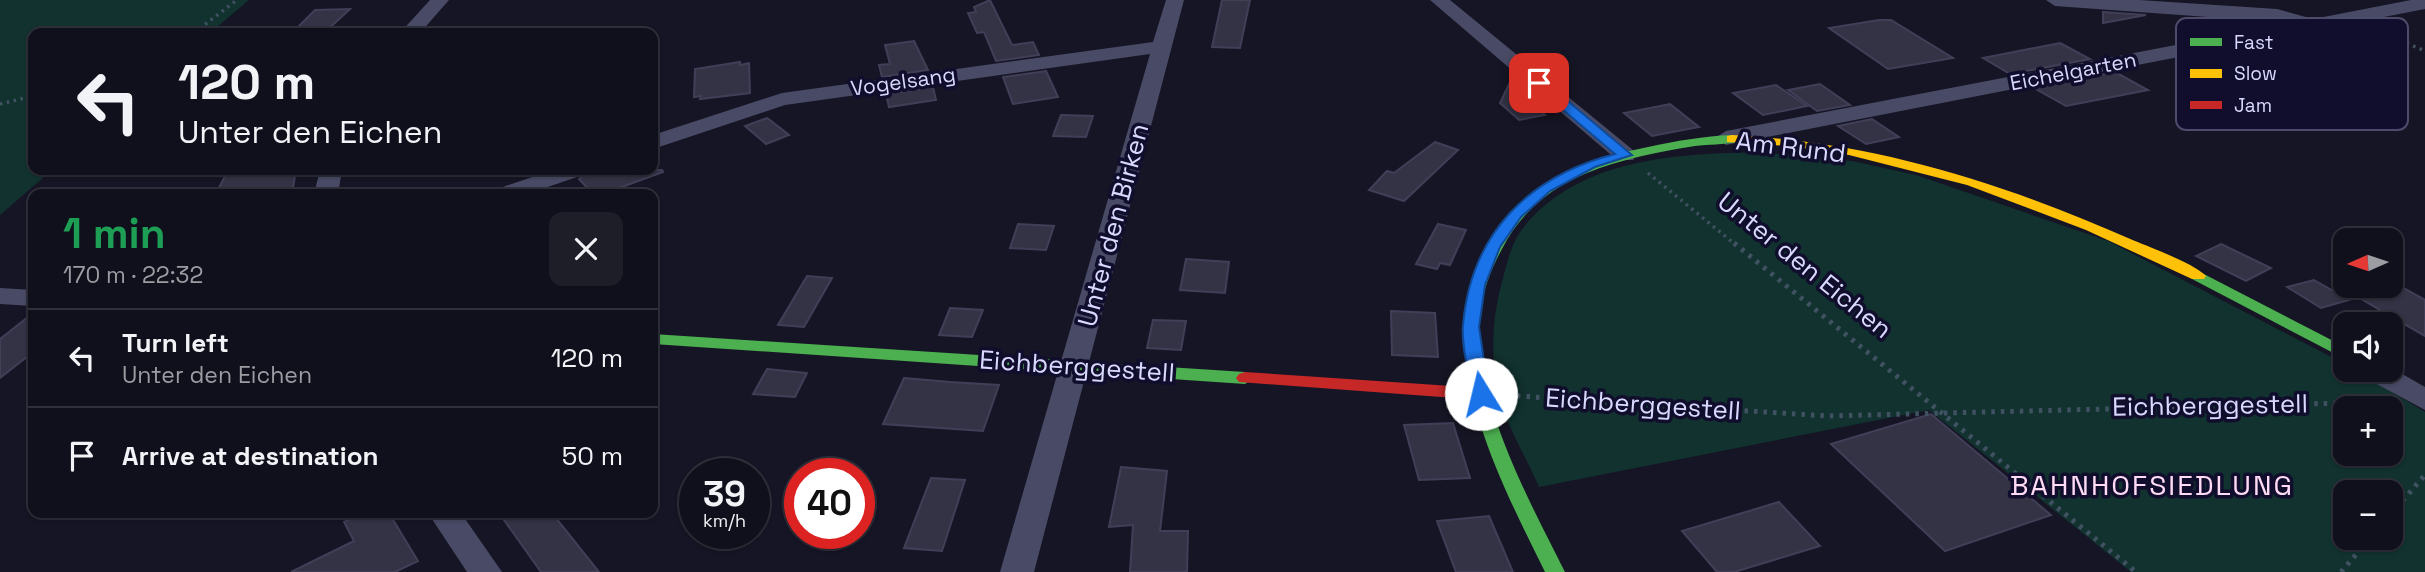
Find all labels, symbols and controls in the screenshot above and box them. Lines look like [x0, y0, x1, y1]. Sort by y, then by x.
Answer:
legend [2176, 18, 2408, 130]
text: Fast [2234, 30, 2274, 55]
street label: Eichelgarten [2008, 46, 2138, 96]
text: 120 m [178, 51, 315, 113]
pin [1509, 53, 1569, 113]
icon: left [63, 56, 154, 147]
street label: Vogelsang [849, 60, 957, 102]
text: Slow [2234, 61, 2277, 86]
icon: arrive [1520, 64, 1558, 102]
text: Jam [2234, 93, 2272, 118]
text: Unter den Eichen [178, 112, 442, 152]
street label: Unter den Birken [1070, 120, 1156, 330]
street label: Am Rund [1734, 123, 1848, 171]
street label: Unter den Eichen [1711, 184, 1899, 346]
text: 1 min [63, 207, 166, 260]
button: close [549, 212, 623, 286]
north arrow [2333, 228, 2403, 298]
map controls [2333, 228, 2403, 550]
text: 170 m · 22:32 [63, 260, 203, 290]
button: sound [2333, 312, 2403, 382]
text: Turn left [122, 326, 229, 360]
icon: left [63, 339, 101, 377]
text: 120 m [551, 341, 623, 375]
street label: Eichberggestell [978, 342, 1176, 390]
position arrow [1444, 357, 1518, 431]
text: Unter den Eichen [122, 360, 312, 390]
street label: Eichberggestell [1544, 380, 1742, 428]
street label: Eichberggestell [2112, 386, 2308, 424]
button: + [2333, 396, 2403, 466]
icon: arrive [63, 437, 101, 475]
text: Arrive at destination [122, 439, 379, 473]
text: 50 m [562, 439, 623, 473]
speed limit sign: 40 [784, 458, 875, 549]
district label: BAHNHOFSIEDLUNG [2010, 467, 2294, 503]
text: 39 [703, 472, 746, 516]
button: − [2333, 480, 2403, 550]
text: km/h [703, 509, 746, 532]

